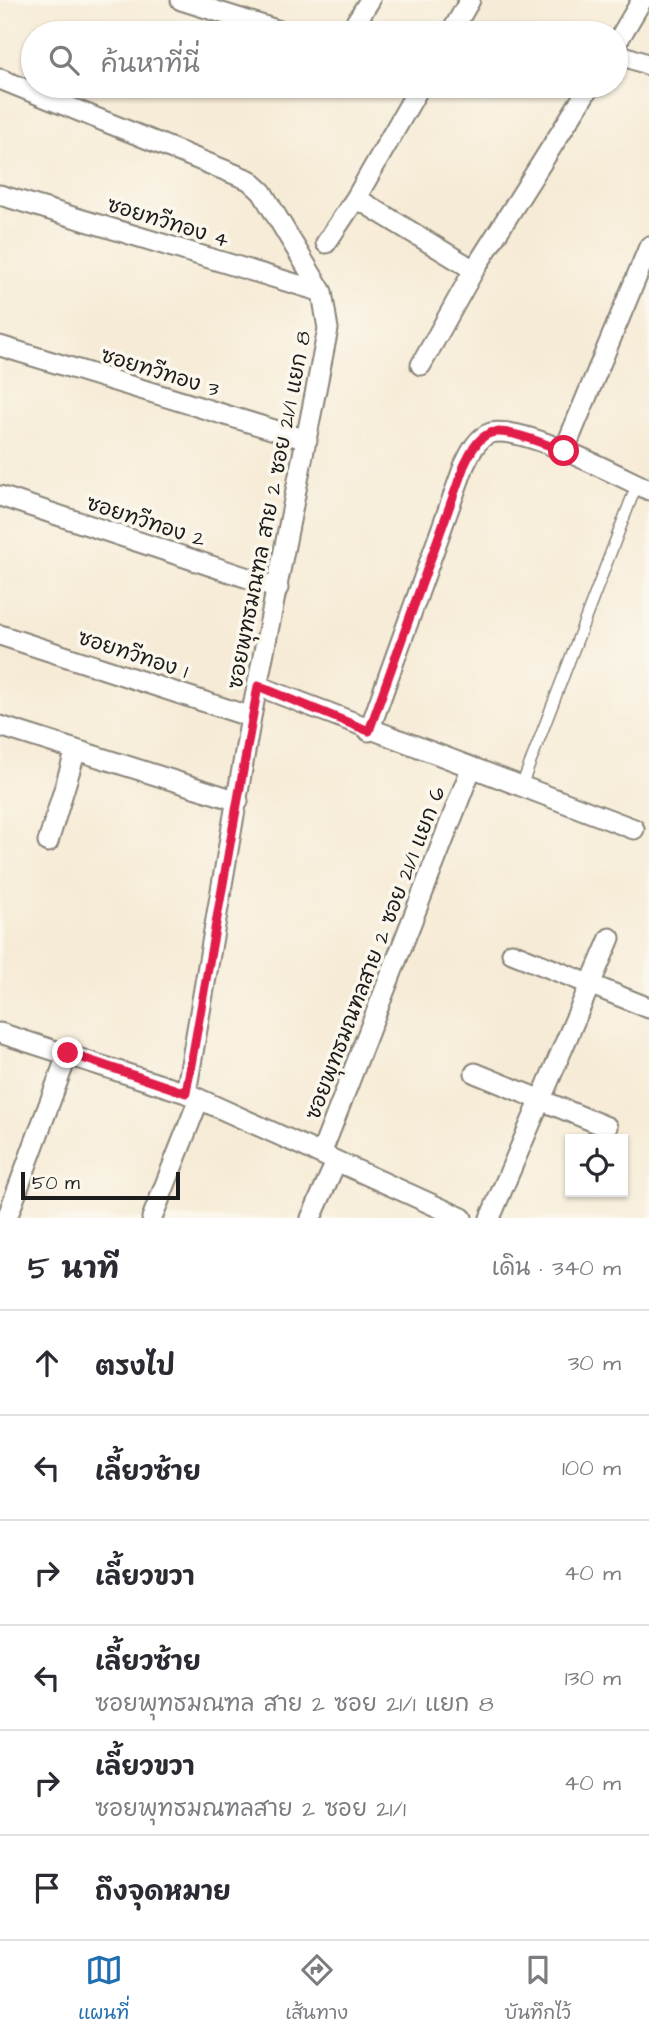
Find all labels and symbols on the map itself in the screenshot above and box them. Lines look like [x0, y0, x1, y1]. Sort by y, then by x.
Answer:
street label: ซอยทวีทอง 4 [103, 190, 232, 255]
street label: ซอยพุทธมณฑล สาย 2 ซอย 21/1 แยก 8 [221, 328, 319, 692]
street label: ซอยทวีทอง 3 [97, 341, 223, 404]
route start [548, 435, 579, 466]
street label: ซอยทวีทอง 2 [82, 489, 209, 554]
street label: ซอยทวีทอง 1 [74, 623, 192, 686]
street label: ซอยพุทธมณฑลสาย 2 ซอย 21/1 แยก 6 [298, 783, 453, 1124]
route end [52, 1037, 83, 1068]
scale bar [21, 1169, 180, 1201]

